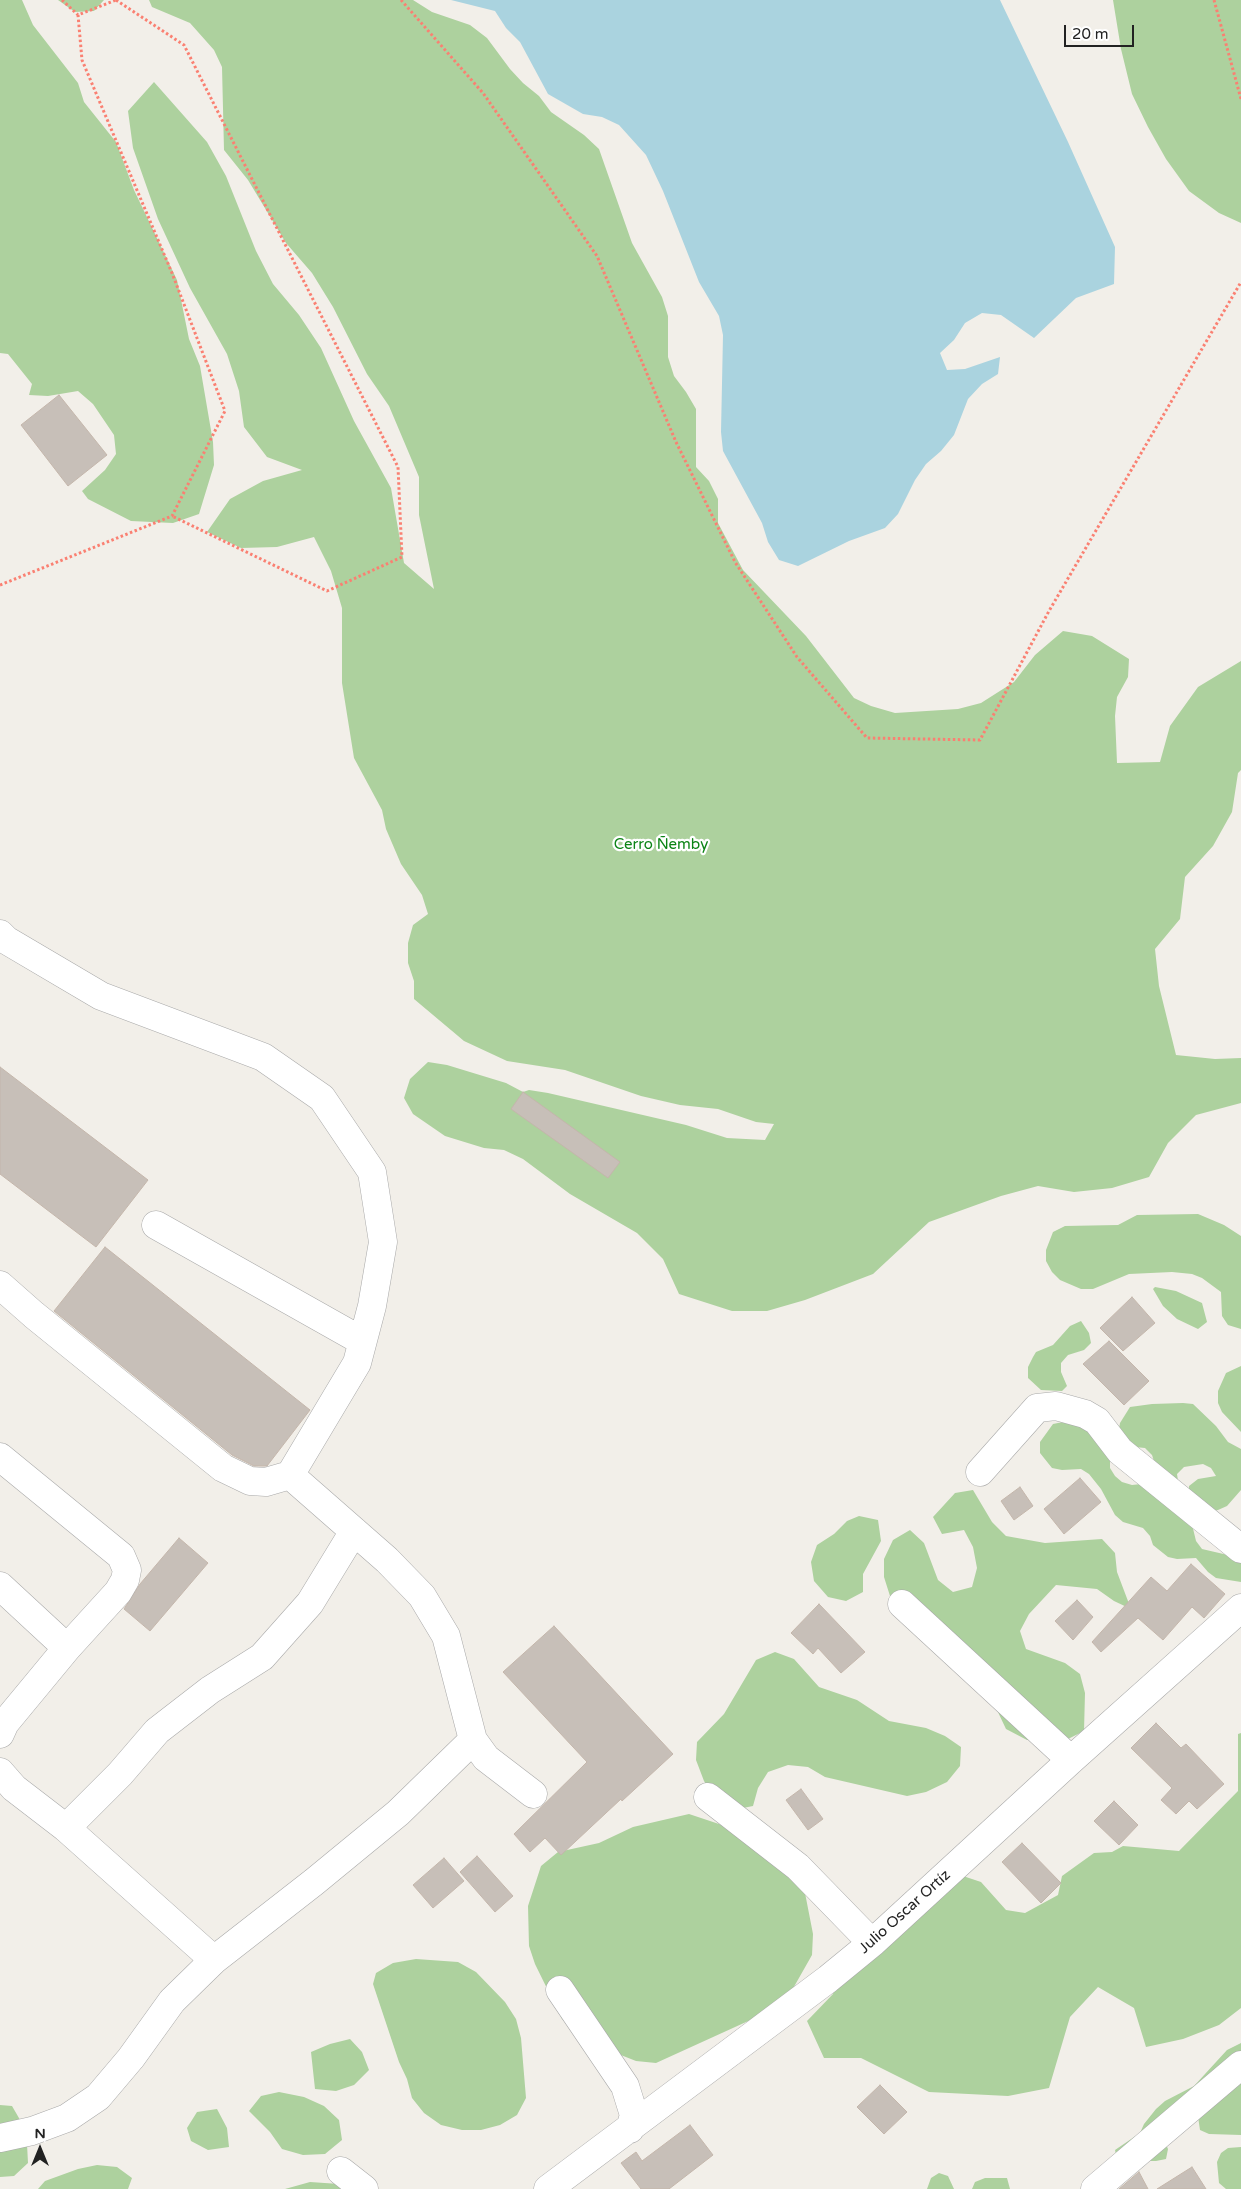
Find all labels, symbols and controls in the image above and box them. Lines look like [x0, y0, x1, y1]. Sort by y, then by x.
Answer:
scale bar [1066, 15, 1136, 47]
text: 20 m [1072, 25, 1109, 43]
park label: Cerro Ñemby [614, 836, 708, 854]
street label: Julio Oscar Ortíz [856, 1866, 954, 1958]
north arrow [15, 2124, 65, 2174]
text: N [34, 2125, 46, 2142]

